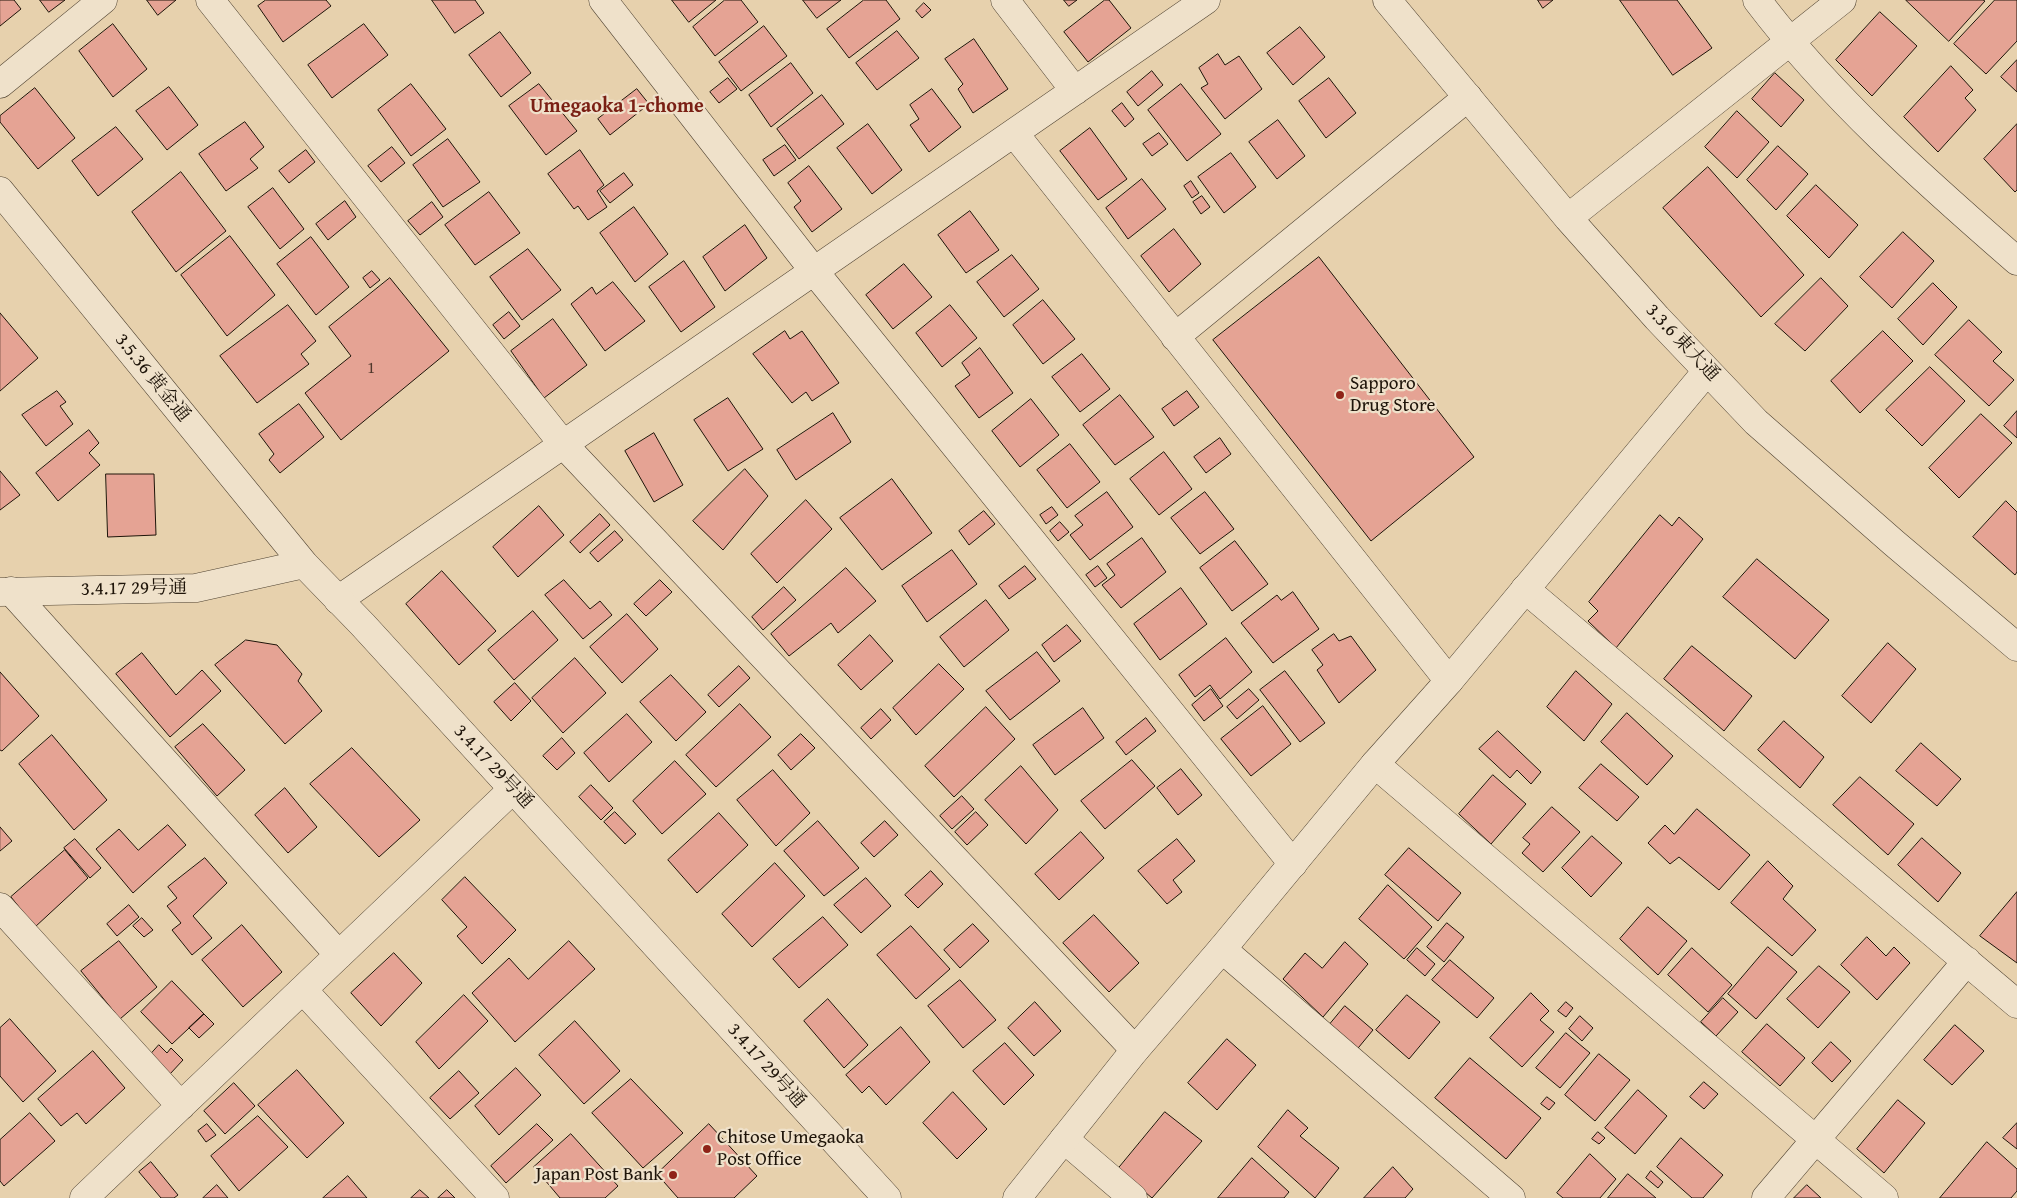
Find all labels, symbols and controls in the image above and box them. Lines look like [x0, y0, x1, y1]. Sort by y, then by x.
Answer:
district label: Umegaoka 1-chome [530, 95, 704, 119]
street label: 3.3.6 東大通 [1640, 299, 1724, 387]
street label: 3.5.36 黄金通 [109, 329, 195, 427]
house number: 1 [367, 359, 375, 379]
place label: Sapporo Drug Store [1350, 373, 1435, 417]
marker: Sapporo Drug Store [1334, 389, 1346, 401]
street label: 3.4.17 29号通 [81, 577, 187, 601]
street label: 3.4.17 29号通 [448, 720, 538, 814]
street label: 3.4.17 29号通 [722, 1019, 810, 1113]
place label: Chitose Umegaoka Post Office [717, 1127, 864, 1171]
marker: Chitose Umegaoka Post Office [701, 1143, 713, 1155]
place label: Japan Post Bank [536, 1164, 663, 1186]
marker: Japan Post Bank [667, 1169, 679, 1181]

